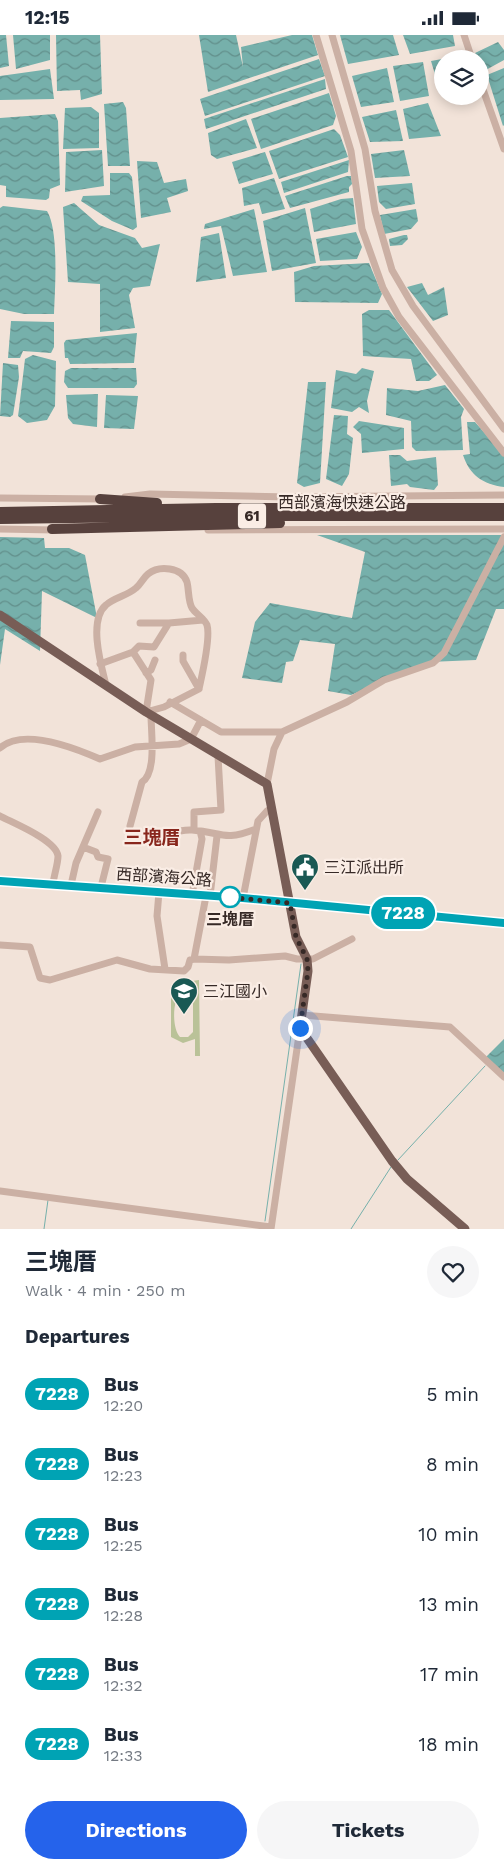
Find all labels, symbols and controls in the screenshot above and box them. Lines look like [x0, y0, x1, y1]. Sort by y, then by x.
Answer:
text: 12:15 [25, 6, 70, 29]
map controls [434, 50, 489, 105]
button: layers [434, 50, 489, 105]
street label: 西部濱海快速公路 [278, 493, 406, 512]
road number: 61 [238, 503, 266, 529]
district label: 三塊厝 [123, 826, 181, 849]
public building icon: 三江派出所 [290, 852, 320, 891]
place label: 三江派出所 [324, 858, 404, 877]
street label: 西部濱海公路 [115, 864, 213, 890]
marker: 三塊厝 [219, 886, 241, 908]
line badge: 7228 [368, 897, 438, 929]
text: 7228 [381, 902, 425, 923]
place label: 三塊厝 [206, 910, 254, 929]
school or university icon: 三江國小 [169, 976, 199, 1015]
place label: 三江國小 [203, 982, 267, 1001]
your location [288, 1016, 313, 1041]
button: heart [427, 1246, 479, 1298]
text: 三塊厝 [25, 1248, 97, 1276]
text: Walk · 4 min · 250 m [25, 1281, 185, 1300]
text: Departures [25, 1325, 130, 1348]
text: Bus [104, 1373, 139, 1396]
text: 7228 [35, 1383, 79, 1404]
text: 5 min [427, 1383, 479, 1406]
text: 12:20 [104, 1396, 143, 1415]
text: Bus [104, 1443, 139, 1466]
text: 7228 [35, 1453, 79, 1474]
text: 8 min [426, 1453, 479, 1476]
text: 12:23 [104, 1466, 143, 1485]
text: Bus [104, 1513, 139, 1536]
text: 7228 [35, 1523, 79, 1544]
text: 10 min [418, 1523, 479, 1546]
text: 12:25 [104, 1536, 143, 1555]
text: Bus [104, 1583, 139, 1606]
text: 7228 [35, 1593, 79, 1614]
text: 13 min [419, 1593, 479, 1616]
text: 12:28 [104, 1606, 143, 1625]
text: Bus [104, 1653, 139, 1676]
text: 7228 [35, 1663, 79, 1684]
text: 17 min [420, 1663, 479, 1686]
text: 12:32 [104, 1676, 143, 1695]
text: Bus [104, 1723, 139, 1746]
text: 7228 [35, 1733, 79, 1754]
text: 18 min [418, 1733, 479, 1756]
text: 12:33 [104, 1746, 143, 1765]
button: Directions [25, 1801, 247, 1859]
button: Tickets [257, 1801, 479, 1859]

